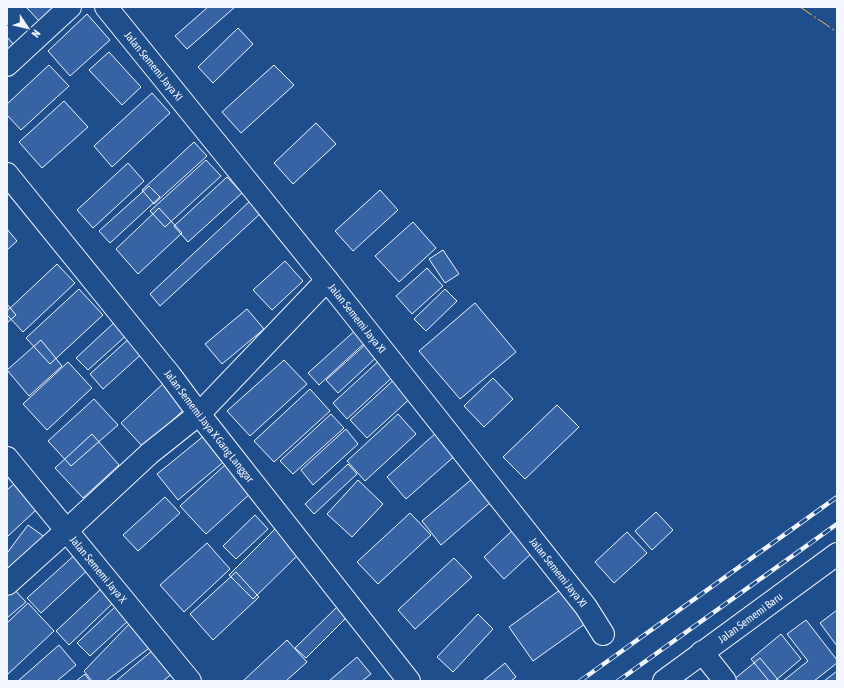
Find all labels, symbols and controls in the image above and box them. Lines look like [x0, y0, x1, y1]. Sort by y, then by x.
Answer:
north arrow [8, 8, 48, 48]
text: N [29, 28, 43, 40]
street label: Jalan Sememi Jaya XI [122, 29, 185, 103]
street label: Jalan Sememi Jaya XI [326, 281, 389, 355]
street label: Jalan Sememi Jaya X Gang Langgar [162, 367, 257, 485]
street label: Jalan Sememi Jaya X [67, 534, 129, 605]
street label: Jalan Sememi Jaya XI [527, 535, 590, 609]
street label: Jalan Sememi Baru [716, 590, 785, 645]

